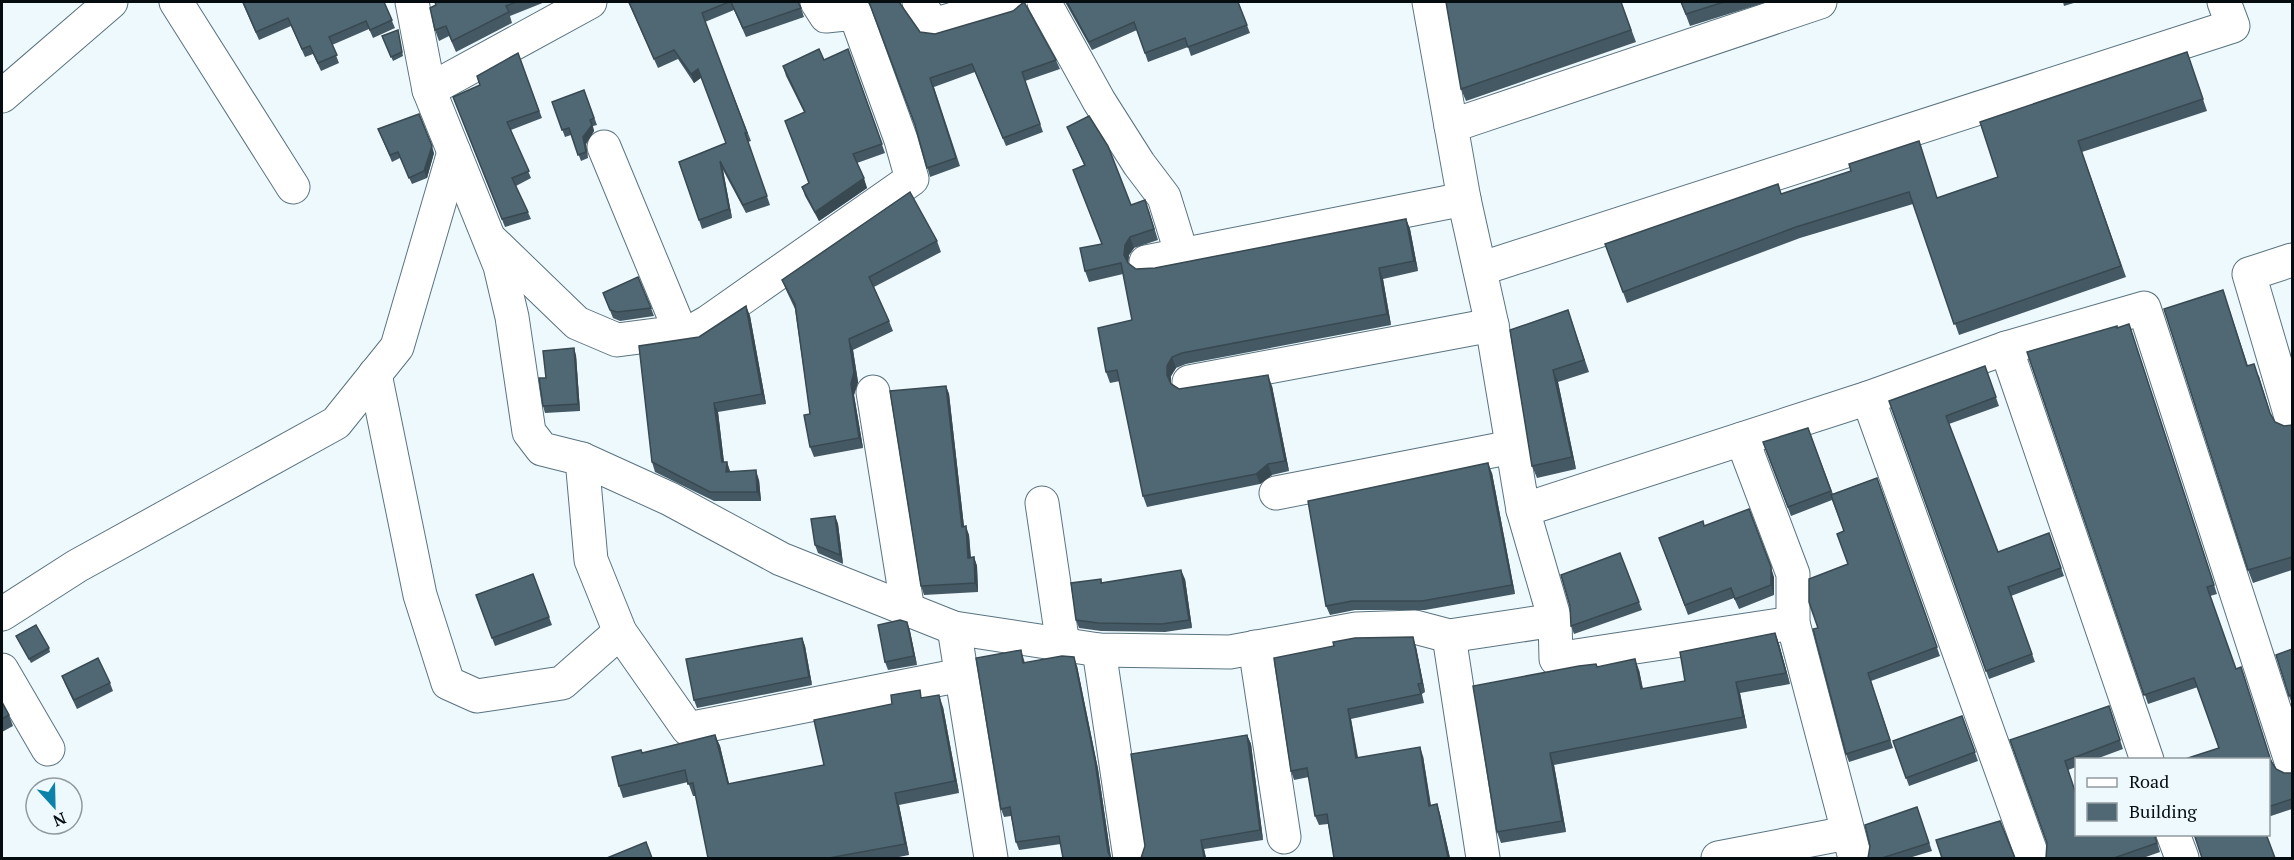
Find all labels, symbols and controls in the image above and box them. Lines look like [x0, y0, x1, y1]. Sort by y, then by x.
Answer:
legend [2075, 758, 2270, 836]
text: Road [2129, 769, 2169, 793]
north arrow [24, 776, 84, 836]
text: Building [2129, 799, 2197, 823]
text: N [50, 807, 69, 832]

